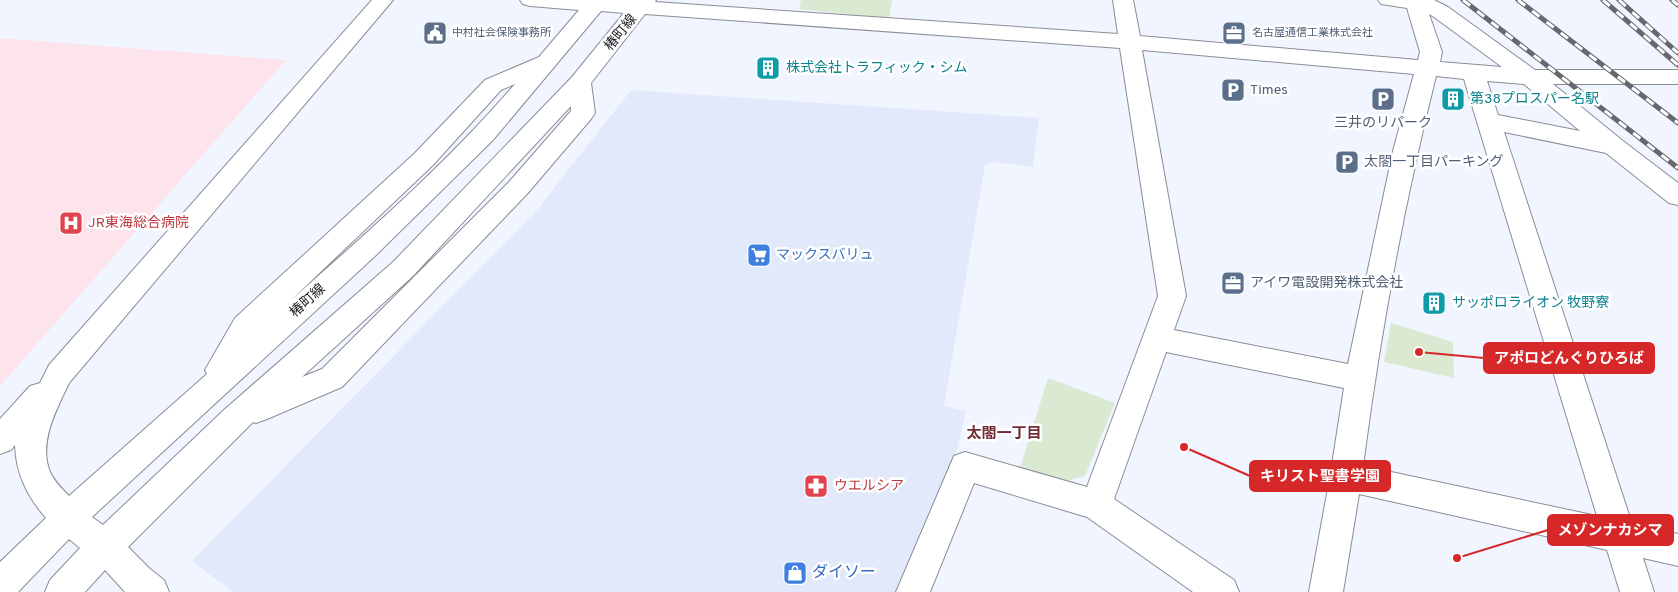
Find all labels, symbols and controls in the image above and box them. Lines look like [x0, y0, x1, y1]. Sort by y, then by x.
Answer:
street label: 椿町線 [601, 11, 641, 55]
public building icon: 中村社会保険事務所 [422, 20, 448, 46]
office icon: 名古屋通信工業株式会社 [1221, 20, 1247, 46]
place label: 中村社会保険事務所 [452, 26, 552, 40]
place label: 名古屋通信工業株式会社 [1252, 26, 1373, 40]
building icon: 株式会社トラフィック・シム [755, 55, 781, 81]
place label: 株式会社トラフィック・シム [786, 60, 967, 77]
parking icon: Times [1220, 77, 1246, 103]
place label: Times [1250, 82, 1288, 99]
parking icon: 三井のリパーク [1370, 86, 1396, 112]
building icon: 第38プロスパー名駅 [1440, 86, 1466, 112]
place label: 第38プロスパー名駅 [1470, 90, 1599, 108]
place label: 三井のリパーク [1334, 114, 1432, 132]
parking icon: 太閤一丁目パーキング [1334, 149, 1360, 175]
place label: 太閤一丁目パーキング [1364, 154, 1504, 171]
hospital icon: JR東海総合病院 [58, 210, 84, 236]
place label: JR東海総合病院 [88, 215, 189, 232]
supermarket icon: マックスバリュ [746, 242, 772, 268]
place label: マックスバリュ [776, 247, 874, 264]
office icon: アイワ電設開発株式会社 [1220, 270, 1246, 296]
place label: アイワ電設開発株式会社 [1250, 275, 1403, 292]
street label: 椿町線 [287, 281, 329, 321]
building icon: サッポロライオン 牧野寮 [1421, 290, 1447, 316]
place label: サッポロライオン 牧野寮 [1452, 294, 1609, 312]
callout: アポロどんぐりひろば [1484, 343, 1654, 373]
text: アポロどんぐりひろば [1494, 350, 1644, 369]
district label: 太閤一丁目 [966, 425, 1042, 444]
callout: キリスト聖書学園 [1250, 461, 1390, 491]
text: キリスト聖書学園 [1260, 468, 1380, 487]
pharmacy icon: ウエルシア [803, 473, 829, 499]
place label: ウエルシア [834, 478, 904, 495]
callout: メゾンナカシマ [1548, 515, 1673, 545]
text: メゾンナカシマ [1557, 522, 1663, 541]
shop icon: ダイソー [782, 560, 808, 586]
place label: ダイソー [812, 563, 876, 583]

